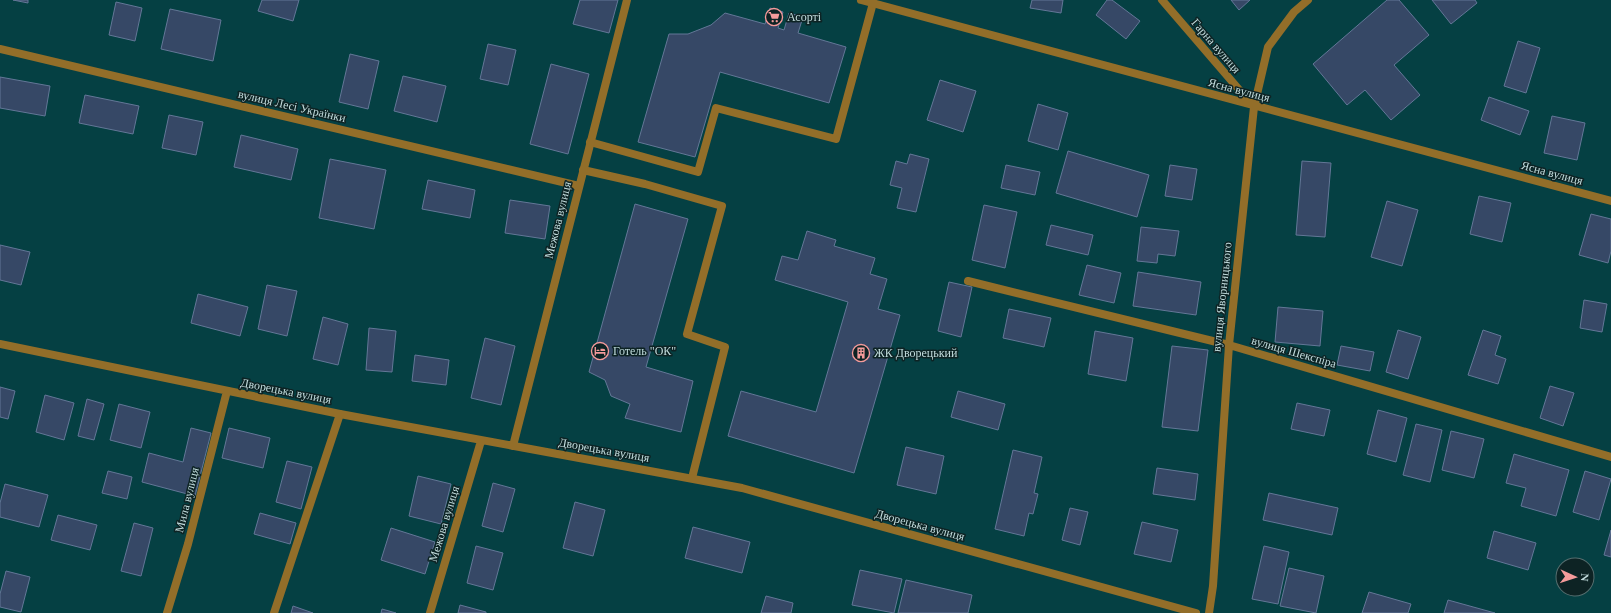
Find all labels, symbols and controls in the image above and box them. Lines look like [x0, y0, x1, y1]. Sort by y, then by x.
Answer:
supermarket icon: Асорті [764, 7, 784, 27]
place label: Асорті [787, 10, 822, 24]
street label: Гарна вулиця [1188, 16, 1244, 77]
street label: Ясна вулиця [1207, 75, 1272, 105]
street label: вулиця Лесі Українки [237, 87, 348, 125]
street label: Ясна вулиця [1520, 158, 1585, 188]
street label: Межова вулиця [542, 180, 574, 260]
street label: вулиця Яворницького [1209, 241, 1235, 353]
street label: вулиця Шекспіра [1250, 333, 1339, 371]
hotel icon: Готель "ОК" [590, 341, 610, 361]
building icon: ЖК Дворецький [851, 343, 871, 363]
place label: Готель "ОК" [613, 344, 676, 358]
place label: ЖК Дворецький [874, 346, 958, 360]
street label: Дворецька вулиця [239, 375, 333, 407]
street label: Дворецька вулиця [557, 435, 651, 465]
street label: Мила вулиця [172, 466, 202, 534]
street label: Межова вулиця [426, 484, 462, 564]
street label: Дворецька вулиця [874, 506, 967, 544]
north arrow [1555, 557, 1595, 597]
text: N [1579, 573, 1591, 582]

